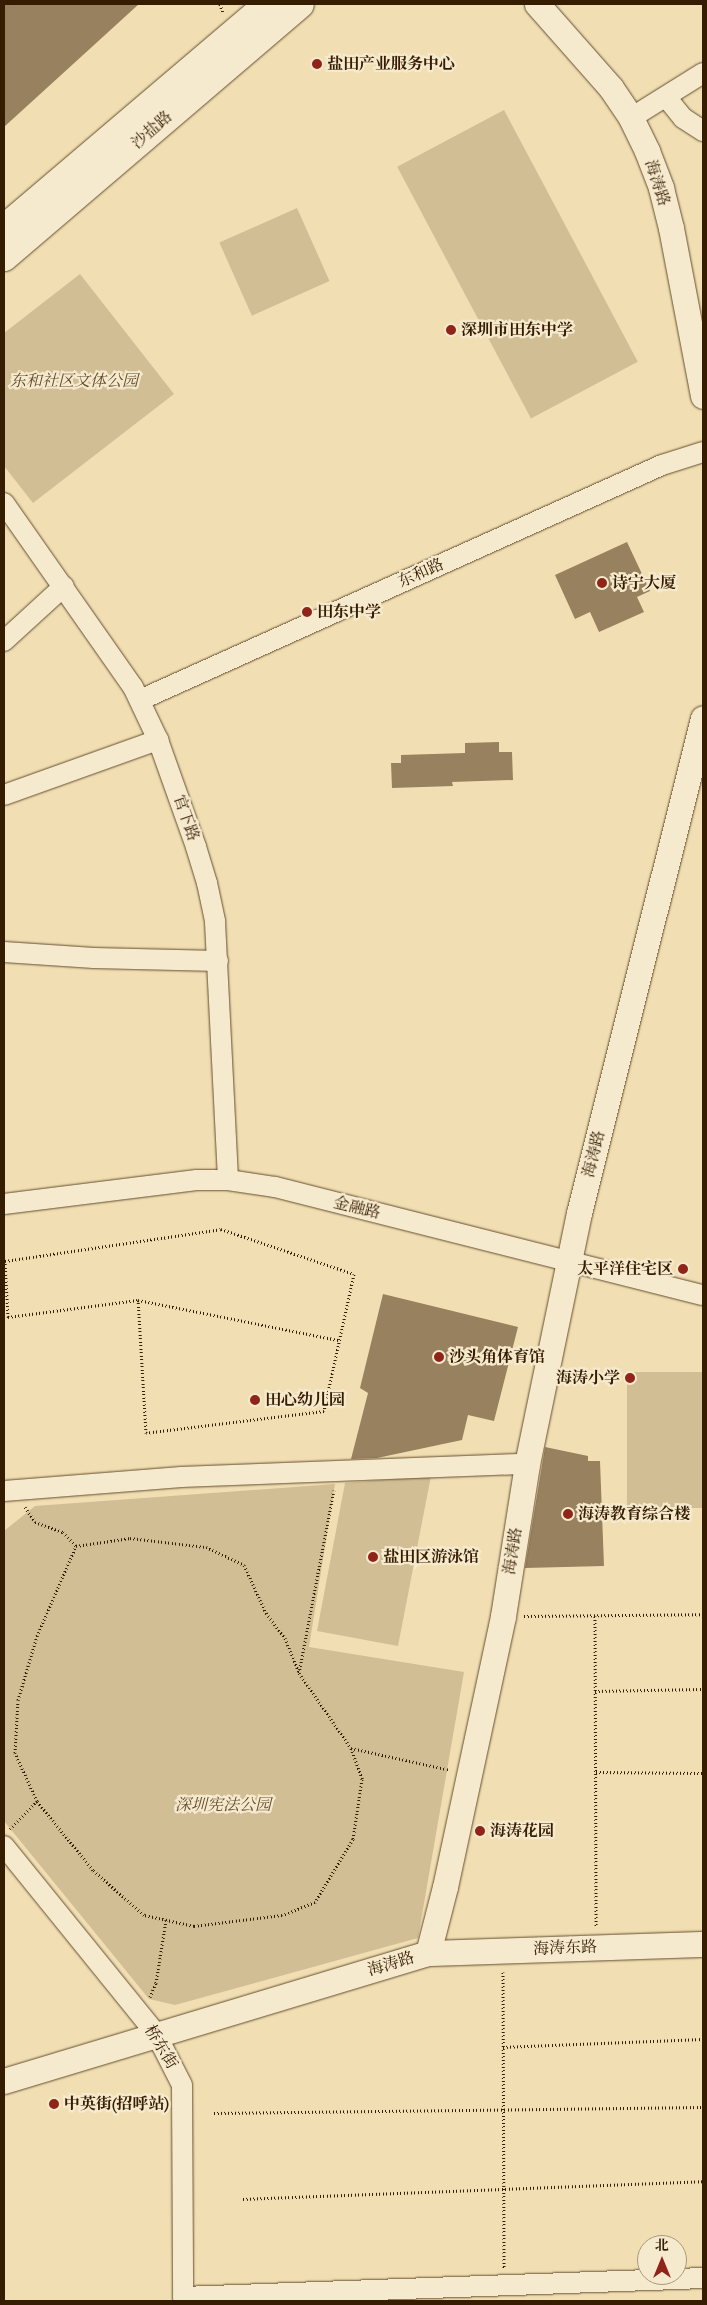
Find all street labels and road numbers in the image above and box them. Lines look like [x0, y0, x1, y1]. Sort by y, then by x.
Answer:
street label: 沙盐路 [128, 107, 176, 153]
street label: 海涛路 [640, 157, 674, 209]
street label: 东和路 [395, 554, 447, 592]
street label: 官下路 [169, 792, 203, 844]
street label: 海涛路 [579, 1128, 609, 1180]
street label: 金融路 [331, 1193, 383, 1223]
street label: 海涛路 [500, 1526, 526, 1576]
street label: 海涛东路 [533, 1937, 597, 1959]
street label: 海涛路 [365, 1948, 417, 1980]
street label: 桥东街 [140, 2021, 182, 2073]

